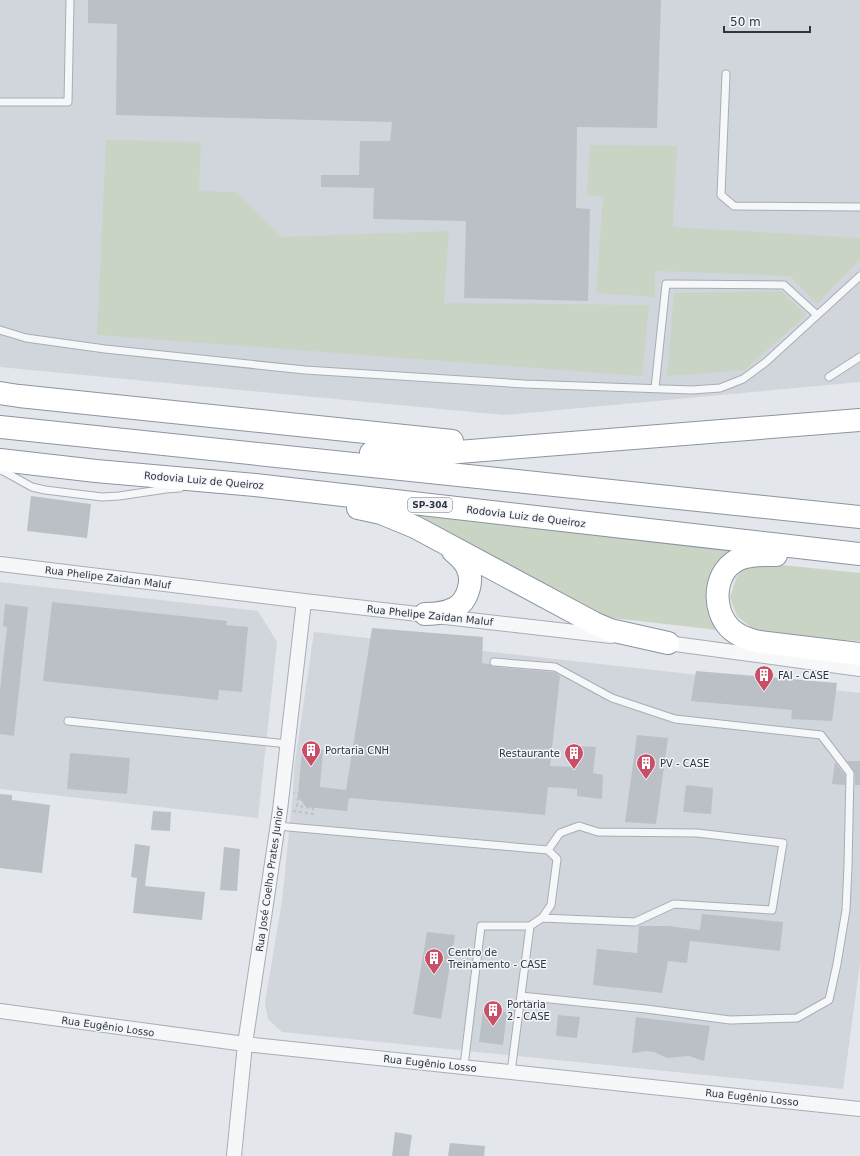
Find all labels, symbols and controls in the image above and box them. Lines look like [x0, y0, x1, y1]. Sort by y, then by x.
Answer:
scale bar [724, 8, 810, 34]
text: 50 m [730, 15, 761, 29]
street label: Rodovia Luiz de Queiroz [144, 470, 264, 491]
road number: SP-304 [408, 498, 452, 512]
street label: Rodovia Luiz de Queiroz [466, 504, 586, 529]
street label: Rua Phelipe Zaidan Maluf [44, 564, 172, 591]
street label: Rua Phelipe Zaidan Maluf [366, 603, 494, 628]
building icon: FAI - CASE [753, 664, 775, 692]
place label: FAI - CASE [778, 670, 829, 681]
building icon: Portaria CNH [300, 739, 322, 767]
building icon: Restaurante [563, 742, 585, 770]
place label: Portaria CNH [325, 745, 389, 756]
place label: Restaurante [499, 748, 560, 759]
building icon: PV - CASE [635, 752, 657, 780]
place label: PV - CASE [660, 758, 709, 769]
street label: Rua José Coelho Prates Junior [254, 805, 285, 952]
building icon: Centro de Treinamento - CASE [423, 947, 445, 975]
place label: Centro de Treinamento - CASE [447, 947, 547, 970]
building icon: Portaria 2 - CASE [482, 999, 504, 1027]
place label: Portaria 2 - CASE [507, 999, 550, 1022]
street label: Rua Eugênio Losso [61, 1015, 155, 1038]
street label: Rua Eugênio Losso [383, 1053, 477, 1074]
street label: Rua Eugênio Losso [705, 1087, 799, 1108]

